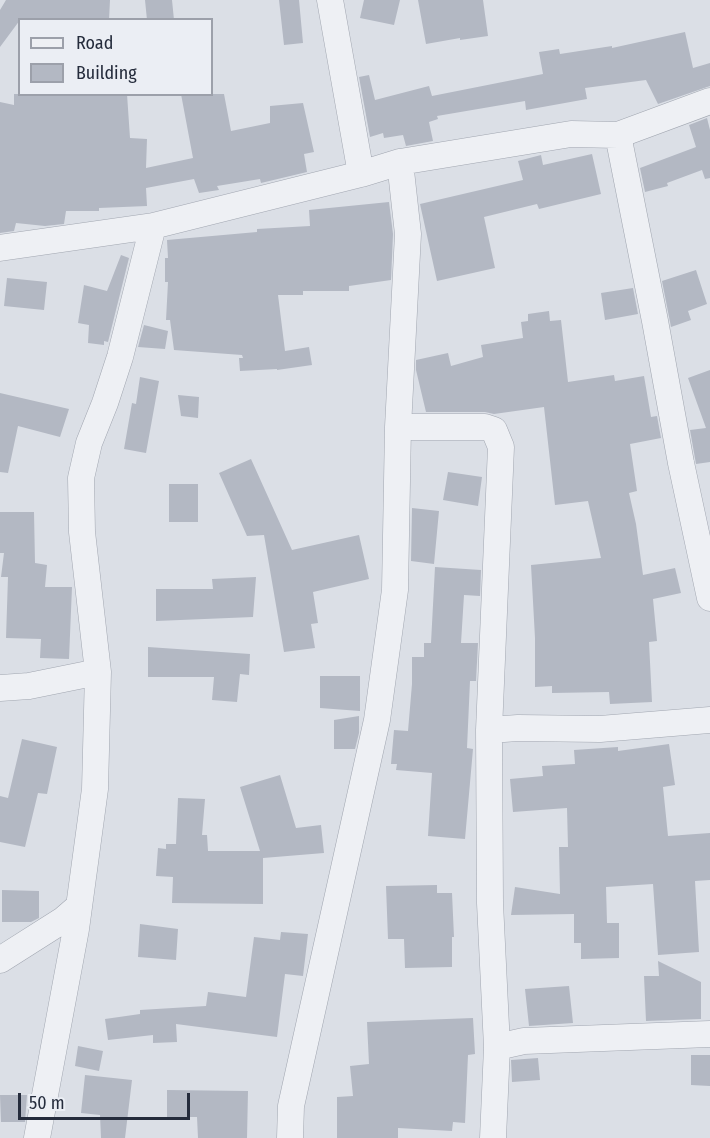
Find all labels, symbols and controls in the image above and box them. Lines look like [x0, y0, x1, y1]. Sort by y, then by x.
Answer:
legend [18, 18, 213, 96]
text: Road [76, 32, 113, 54]
text: Building [76, 62, 137, 84]
scale bar [21, 1081, 194, 1119]
text: 50 m [29, 1092, 65, 1114]

